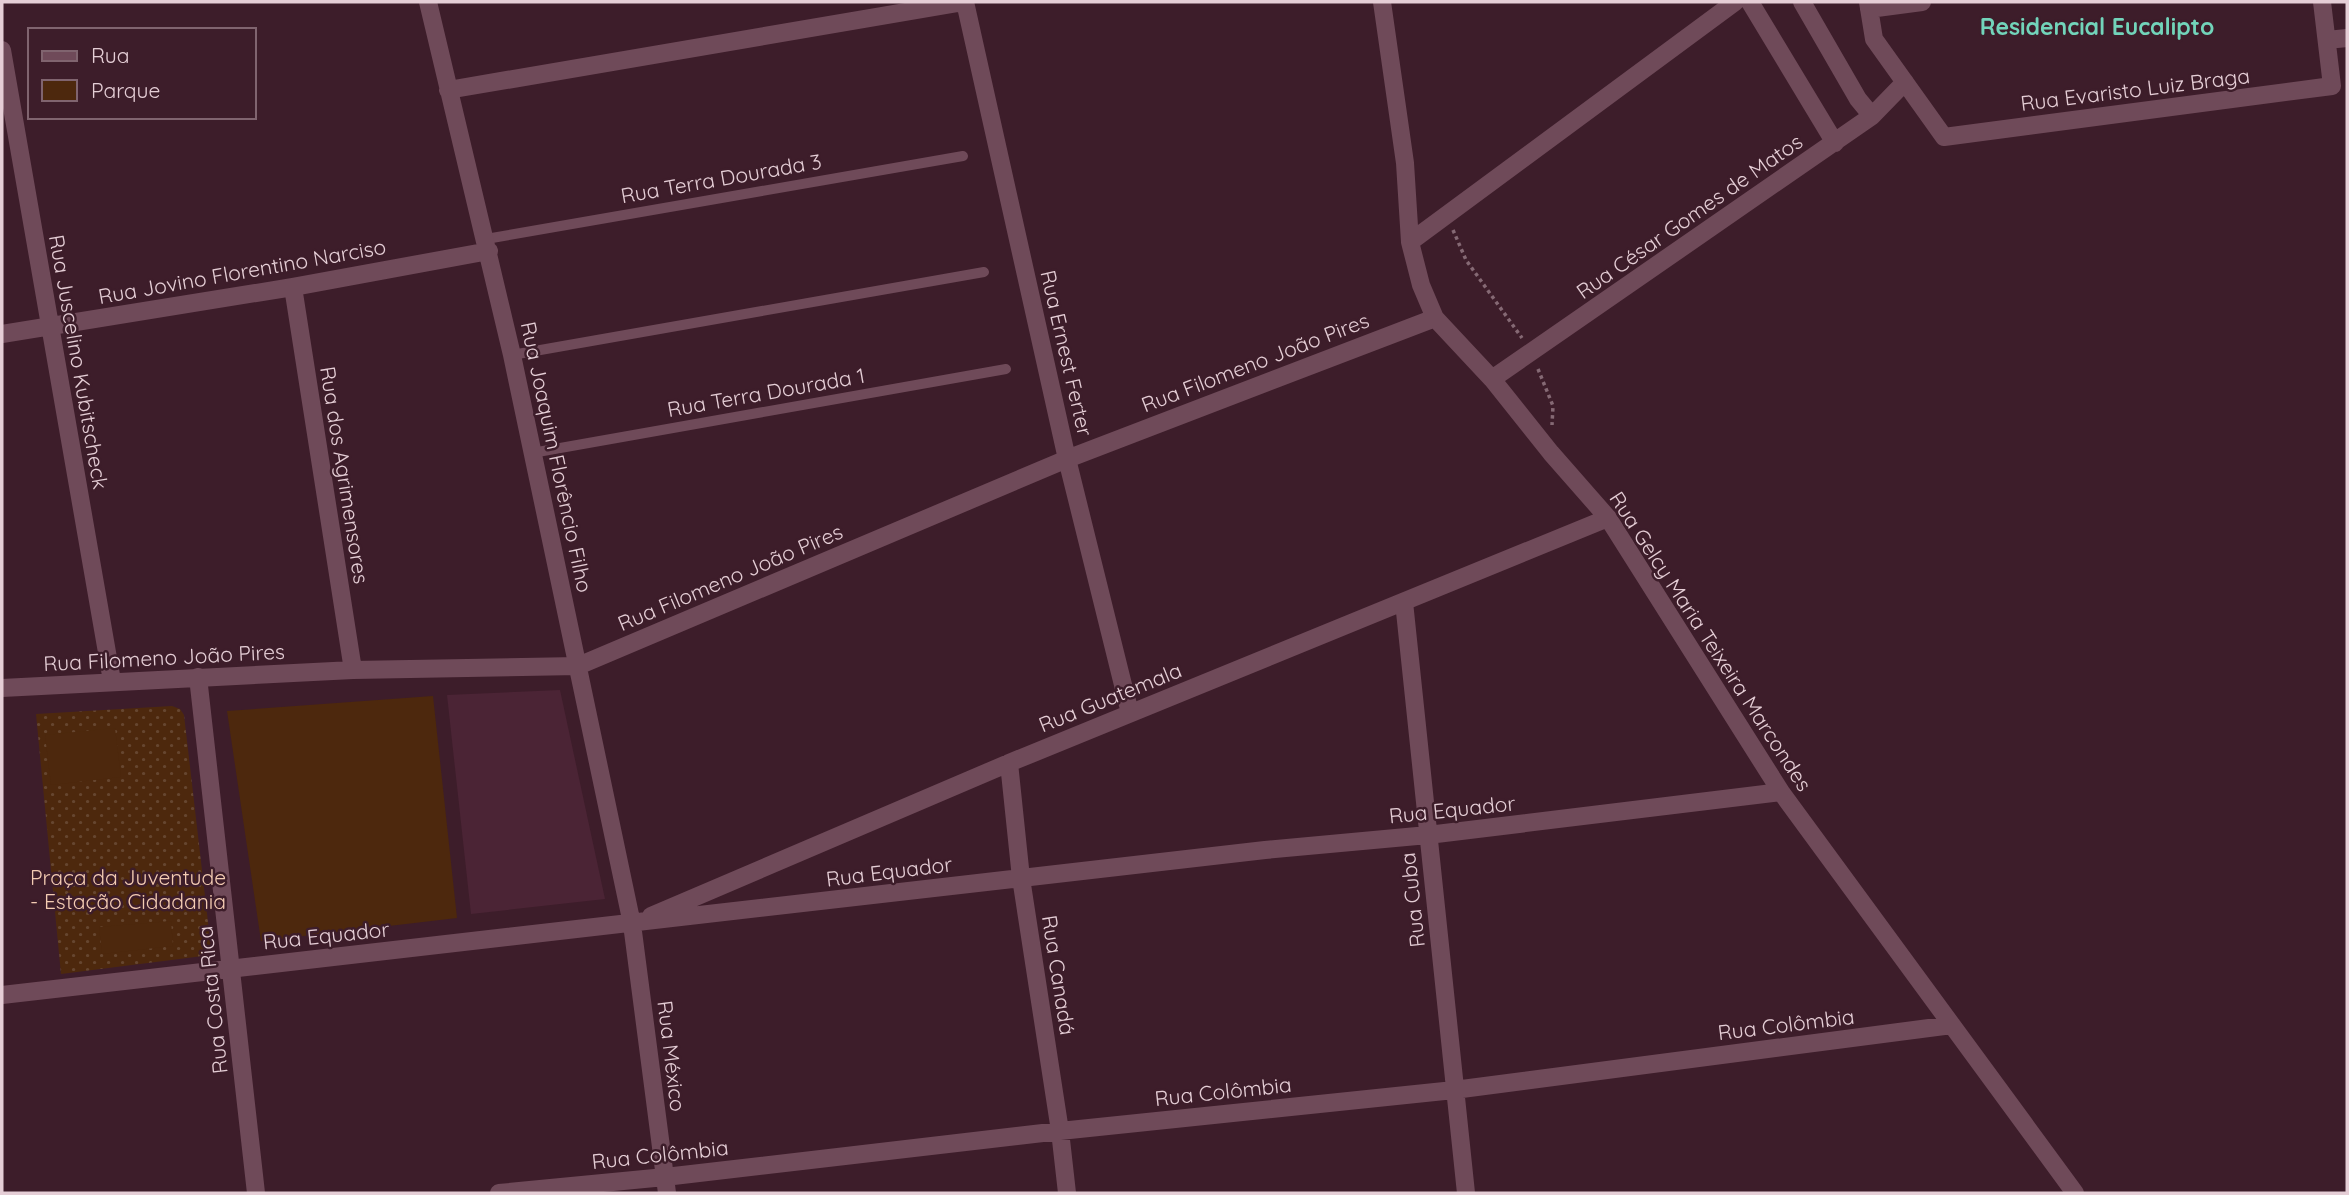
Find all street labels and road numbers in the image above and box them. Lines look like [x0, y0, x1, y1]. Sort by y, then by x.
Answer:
street label: Rua Evaristo Luiz Braga [2019, 62, 2251, 116]
street label: Rua César Gomes de Matos [1571, 128, 1807, 304]
street label: Rua Terra Dourada 3 [619, 148, 823, 208]
street label: Rua Juscelino Kubitscheck [44, 233, 114, 491]
street label: Rua Jovino Florentino Narciso [96, 233, 388, 309]
street label: Rua Ernest Ferter [1035, 268, 1099, 438]
street label: Rua Filomeno João Pires [1138, 307, 1372, 417]
street label: Rua Joaquim Florêncio Filho [516, 319, 598, 595]
street label: Rua Terra Dourada 1 [665, 362, 867, 422]
street label: Rua dos Agrimensores [315, 365, 375, 585]
street label: Rua Gelcy Maria Teixeira Marcondes [1604, 486, 1818, 796]
street label: Rua Filomeno João Pires [614, 518, 846, 636]
street label: Rua Filomeno João Pires [43, 638, 285, 676]
street label: Rua Guatemala [1035, 657, 1185, 737]
street label: Rua Equador [1387, 789, 1517, 829]
street label: Rua Equador [824, 850, 954, 892]
street label: Rua Cuba [1394, 851, 1430, 949]
street label: Rua Canadá [1037, 913, 1081, 1037]
street label: Rua Equador [261, 915, 391, 955]
street label: Rua Costa Rica [191, 925, 233, 1075]
street label: Rua México [652, 999, 692, 1113]
street label: Rua Colômbia [1716, 1003, 1856, 1045]
street label: Rua Colômbia [1153, 1071, 1293, 1111]
street label: Rua Colômbia [590, 1134, 730, 1174]

